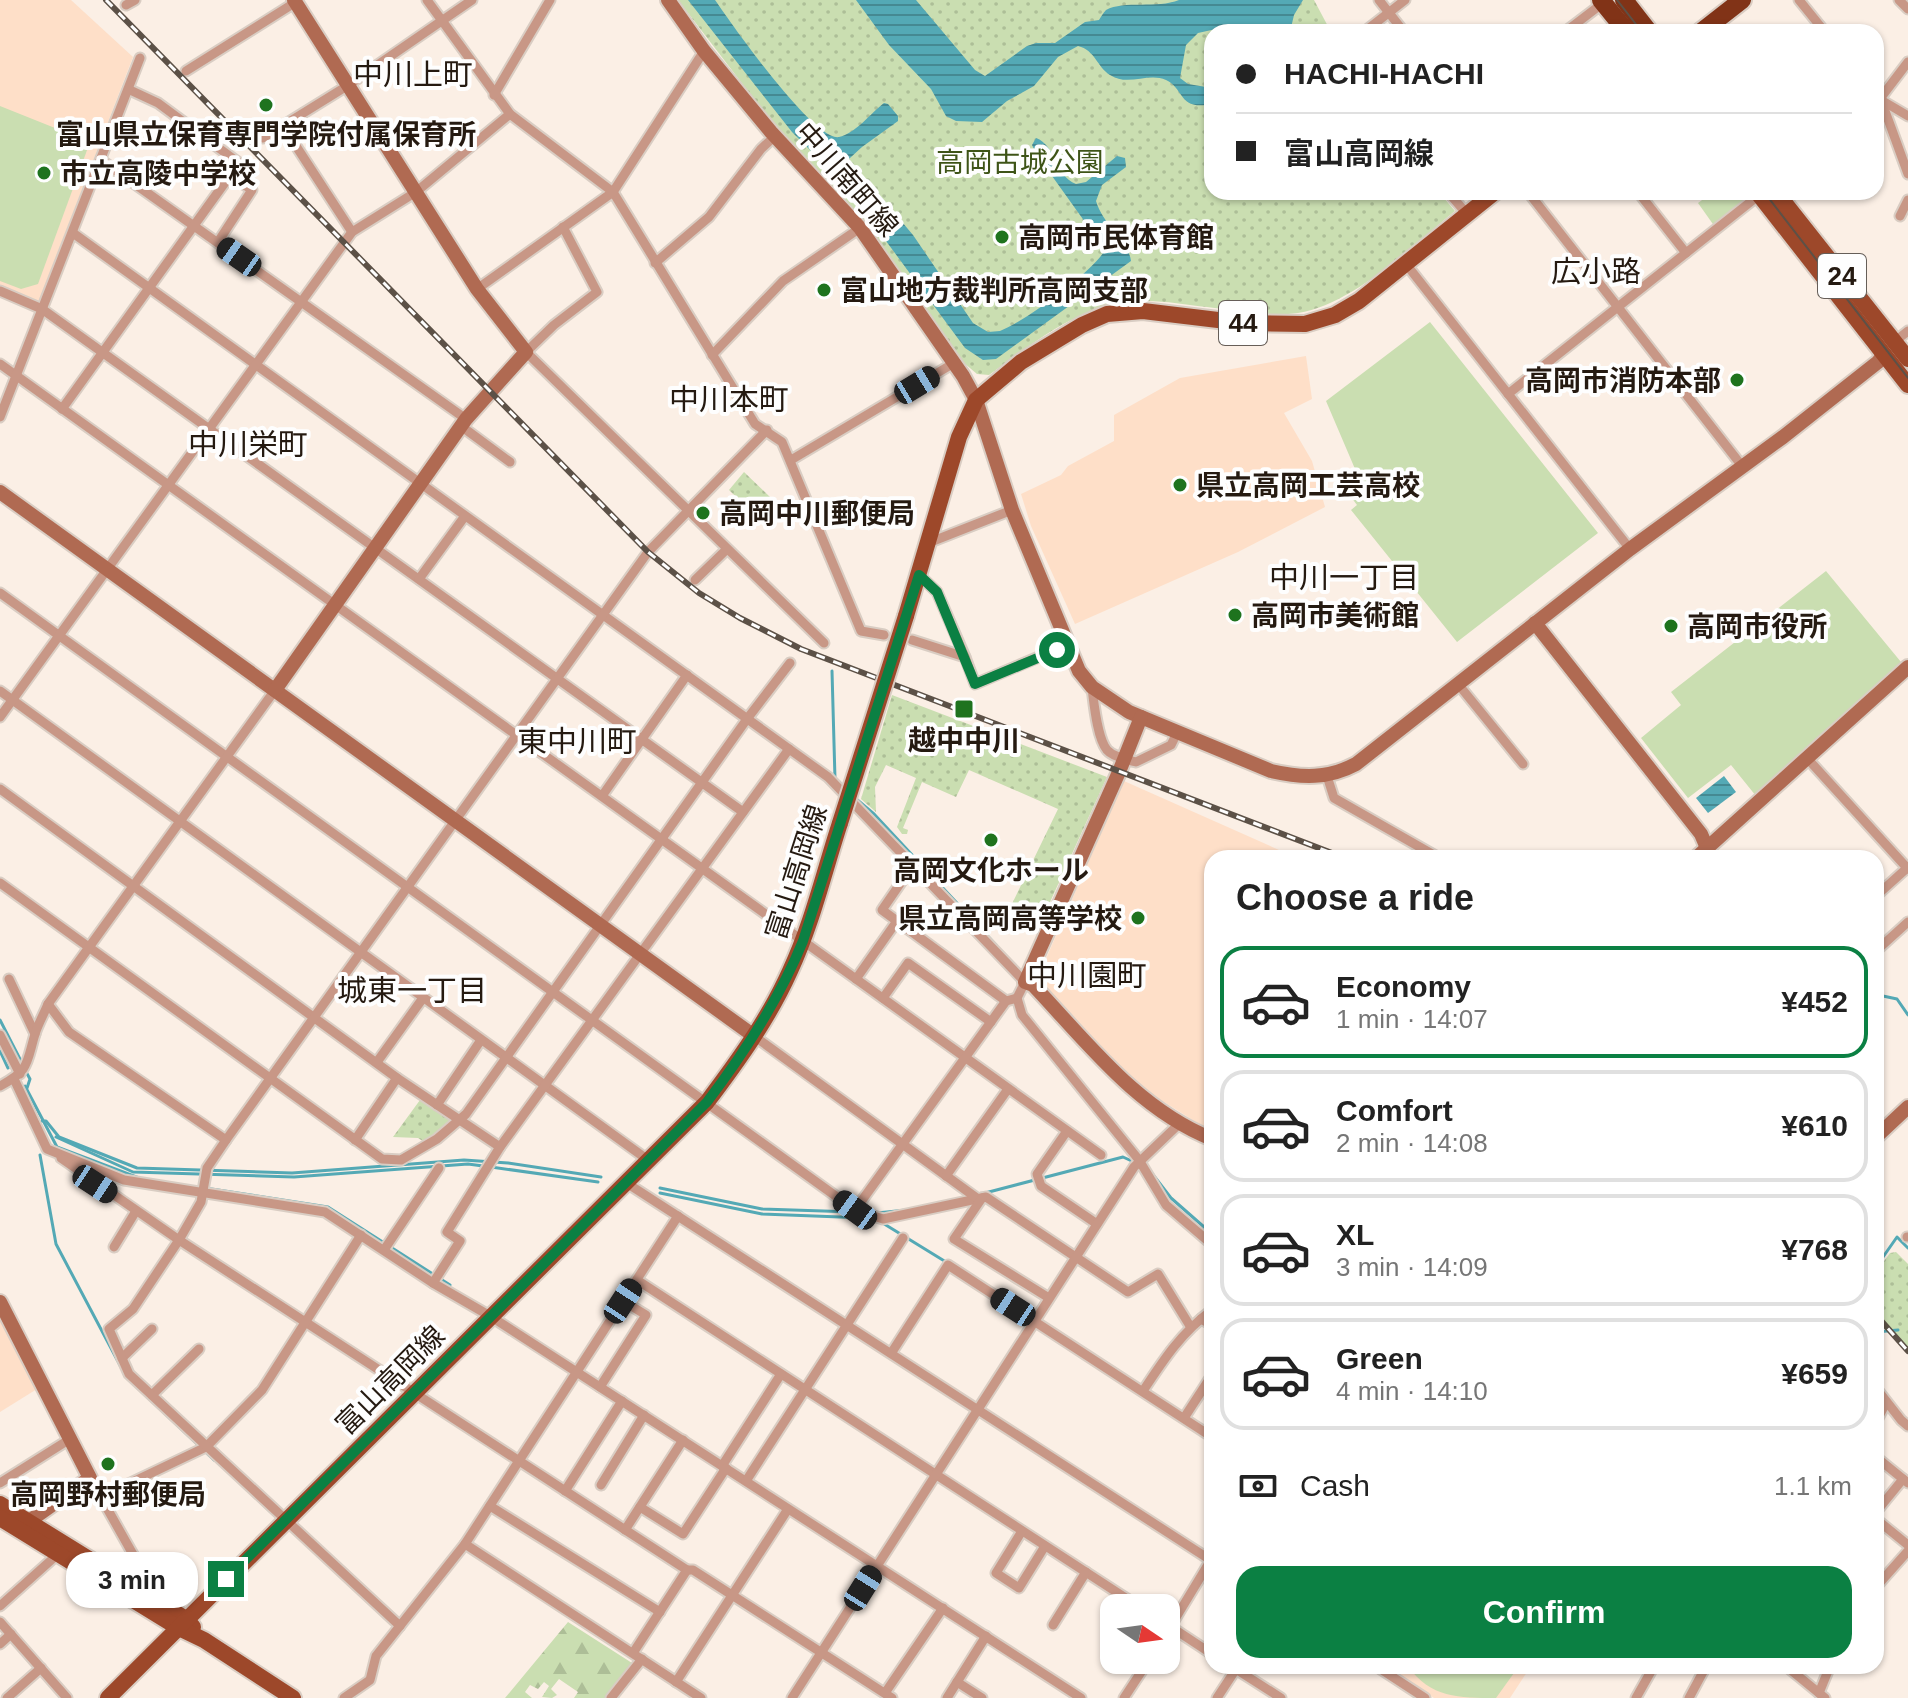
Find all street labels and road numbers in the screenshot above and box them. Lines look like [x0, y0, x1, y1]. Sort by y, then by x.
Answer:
street label: 中川南町線 [789, 116, 904, 242]
road number: 24 [1818, 254, 1866, 298]
road number: 44 [1219, 301, 1267, 345]
street label: 富山高岡線 [760, 801, 833, 944]
street label: 富山高岡線 [330, 1320, 451, 1441]

